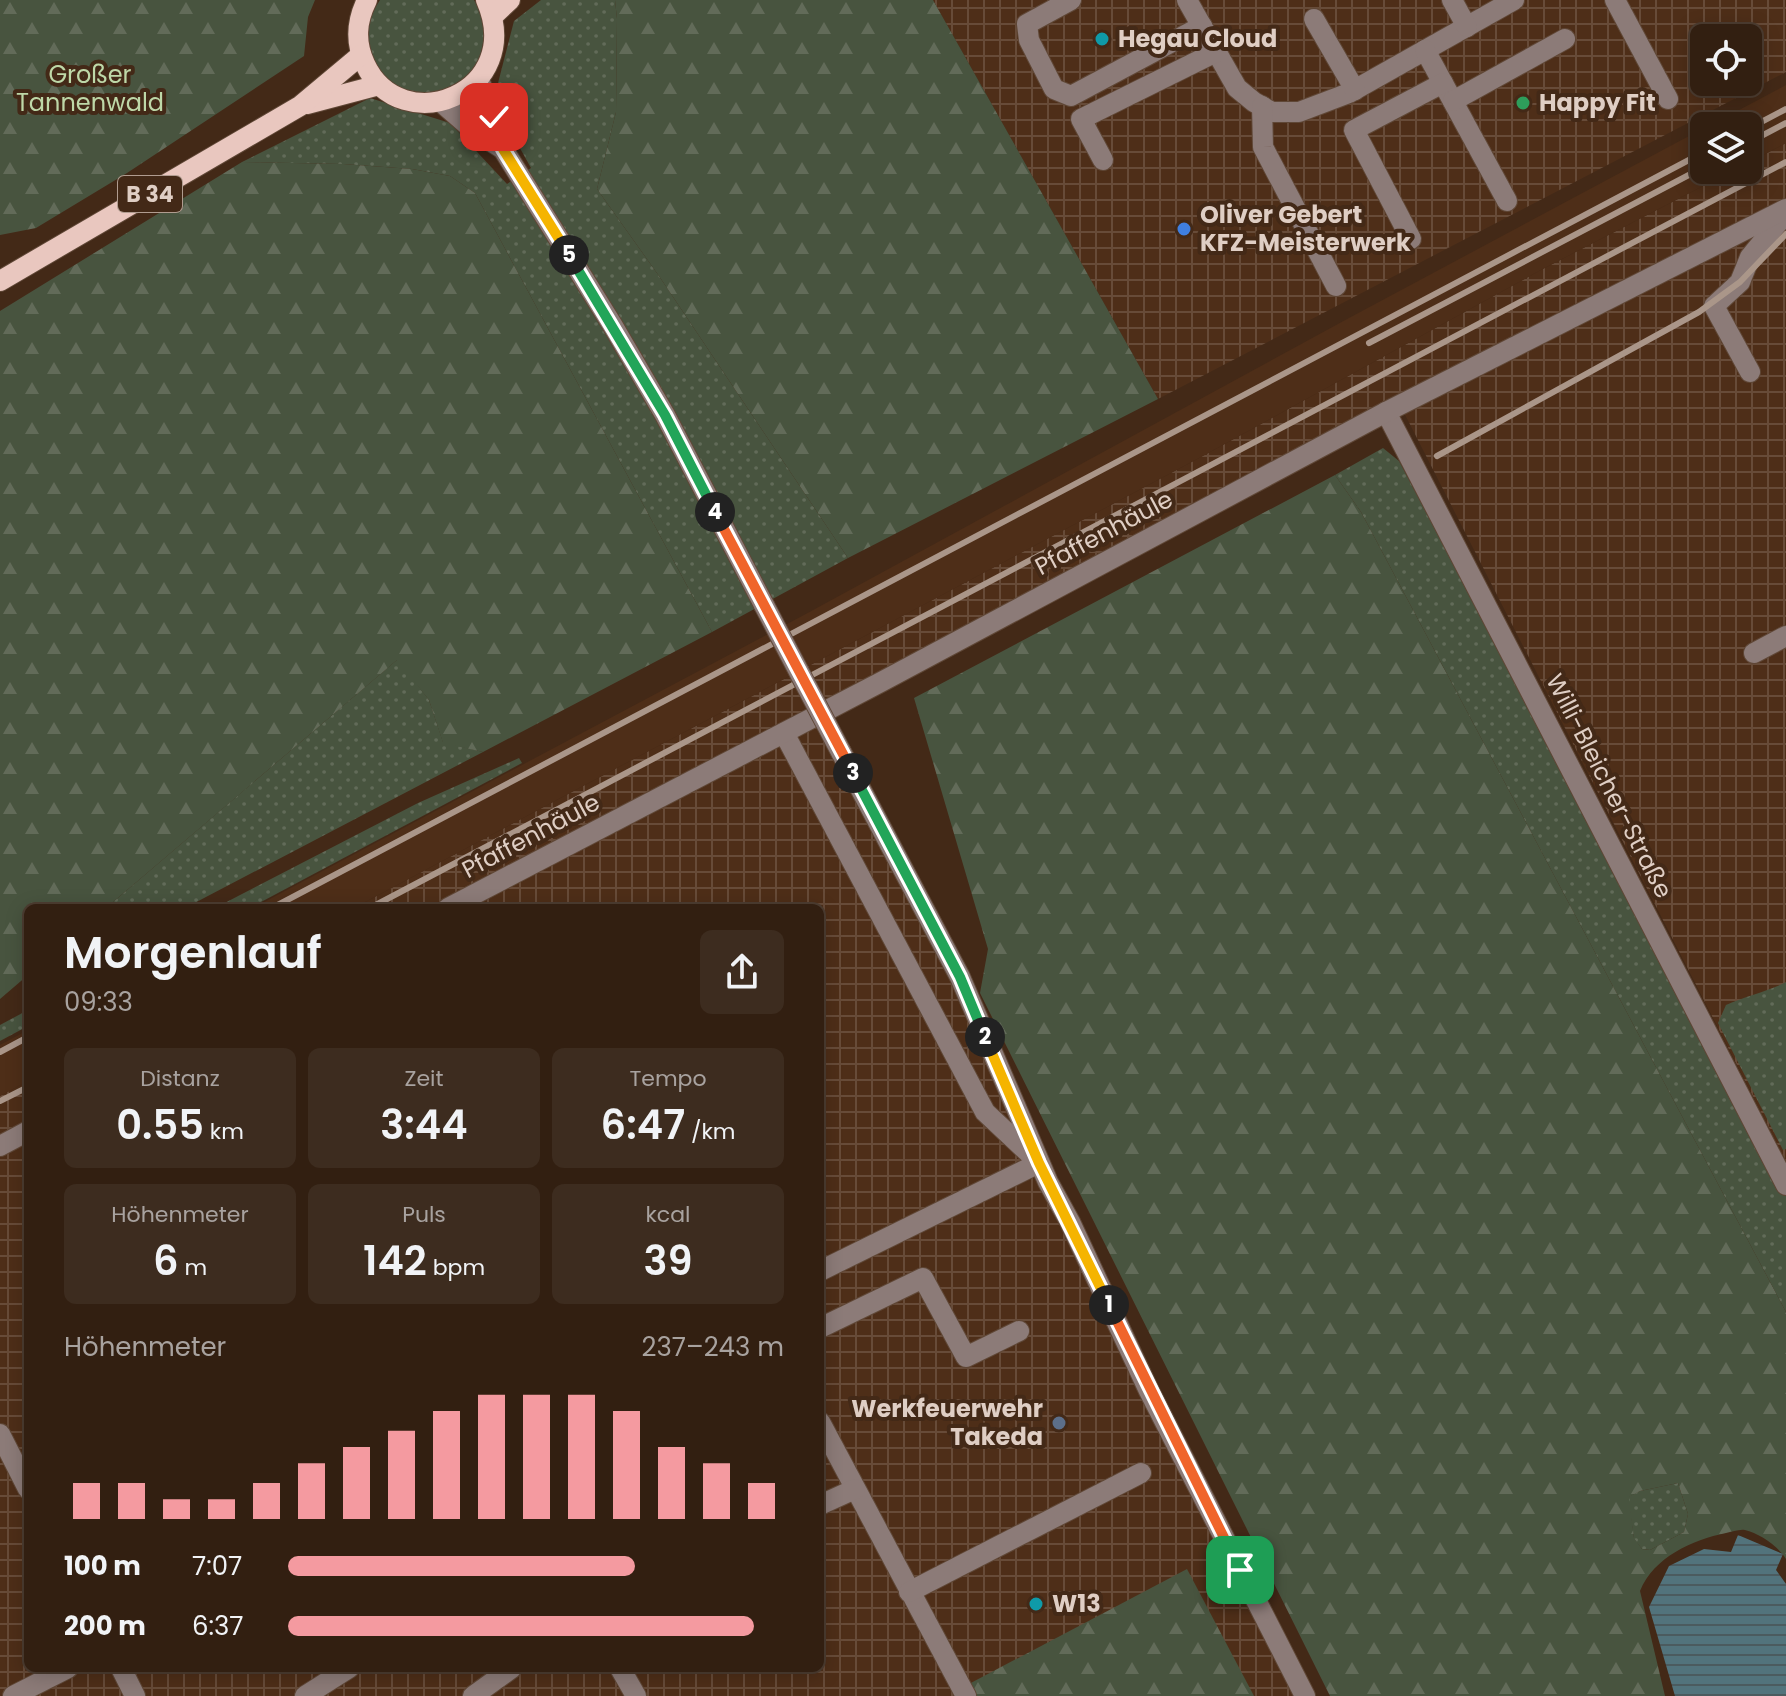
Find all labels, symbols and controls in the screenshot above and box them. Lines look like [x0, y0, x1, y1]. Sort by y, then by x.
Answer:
place label: Hegau Cloud [1118, 22, 1277, 55]
map controls [1690, 24, 1762, 184]
button: locate [1690, 24, 1762, 96]
marker: Hegau Cloud [1093, 30, 1111, 48]
park label: Großer Tannenwald [16, 58, 164, 119]
pin [460, 83, 528, 151]
place label: Happy Fit [1539, 86, 1656, 119]
marker: Happy Fit [1514, 94, 1532, 112]
icon: check [472, 95, 516, 139]
button: layers [1690, 112, 1762, 184]
road number: B 34 [118, 176, 182, 212]
place label: Oliver Gebert KFZ-Meisterwerk [1200, 198, 1411, 259]
marker: Oliver Gebert KFZ-Meisterwerk [1175, 220, 1193, 238]
pin: 5 [549, 235, 589, 275]
text: 5 [562, 239, 576, 270]
street label: Pfaffenhäule [1029, 482, 1179, 583]
pin: 4 [695, 492, 735, 532]
text: 4 [708, 496, 722, 527]
street label: Willi-Bleicher-Straße [1538, 668, 1680, 904]
pin: 3 [833, 753, 873, 793]
text: 3 [846, 757, 860, 788]
street label: Pfaffenhäule [456, 785, 606, 886]
text: Morgenlauf [64, 922, 322, 983]
button: share [700, 930, 784, 1014]
text: 09:33 [64, 984, 133, 1020]
pin: 2 [965, 1017, 1005, 1057]
text: 2 [979, 1021, 991, 1052]
text: Distanz [140, 1063, 220, 1094]
text: Zeit [405, 1063, 443, 1094]
text: Tempo [629, 1063, 707, 1094]
text: 0.55 [116, 1097, 204, 1153]
text: 3:44 [380, 1097, 468, 1153]
text: 6:47 [601, 1097, 685, 1153]
text: km [204, 1116, 244, 1147]
text: /km [685, 1116, 735, 1147]
text: Höhenmeter [111, 1199, 249, 1230]
text: Puls [402, 1199, 446, 1230]
text: kcal [646, 1199, 690, 1230]
text: 6 [153, 1233, 179, 1289]
text: 142 [363, 1233, 427, 1289]
text: 39 [644, 1233, 693, 1289]
text: m [179, 1252, 207, 1283]
text: bpm [427, 1252, 485, 1283]
pin: 1 [1089, 1285, 1129, 1325]
text: 1 [1105, 1289, 1113, 1320]
text: Höhenmeter [64, 1329, 226, 1365]
text: 237–243 m [642, 1329, 784, 1365]
place label: Werkfeuerwehr Takeda [851, 1392, 1043, 1453]
marker: Werkfeuerwehr Takeda [1050, 1414, 1068, 1432]
pin [1206, 1536, 1274, 1604]
text: 100 m [64, 1548, 141, 1584]
text: 7:07 [192, 1548, 242, 1584]
icon: arrive [1218, 1548, 1262, 1592]
place label: W13 [1052, 1587, 1101, 1620]
marker: W13 [1027, 1595, 1045, 1613]
text: 200 m [64, 1608, 146, 1644]
text: 6:37 [192, 1608, 244, 1644]

